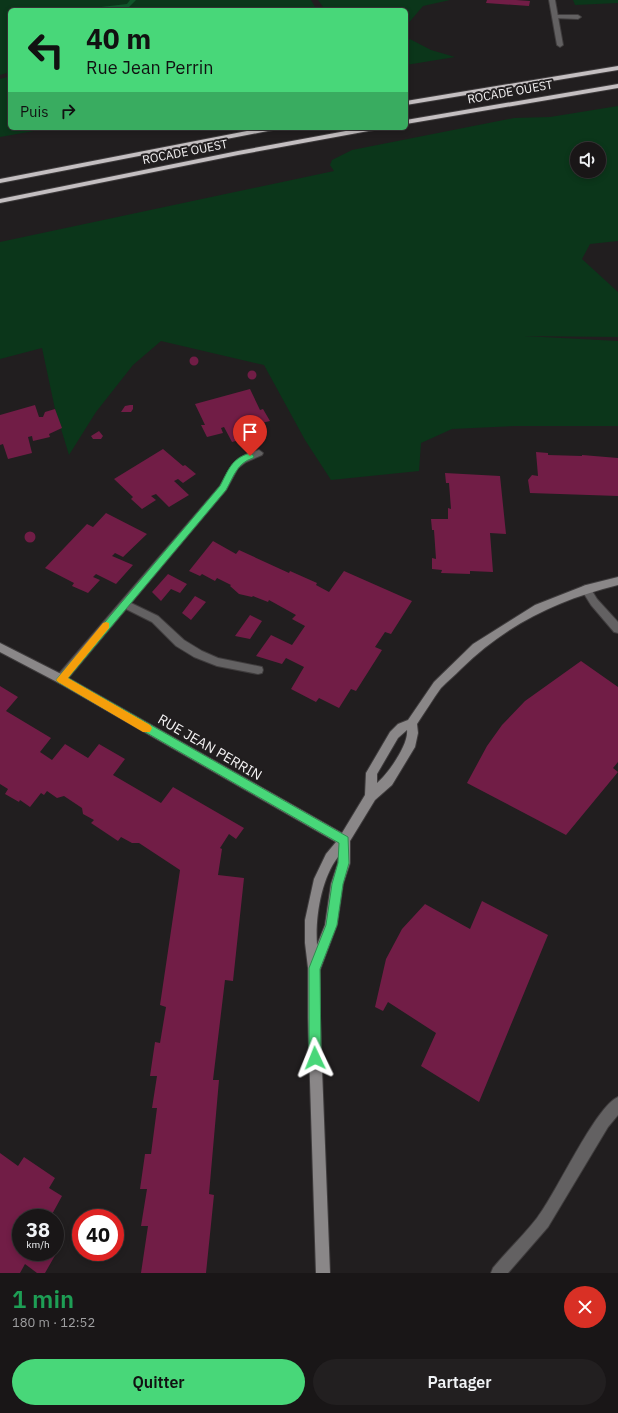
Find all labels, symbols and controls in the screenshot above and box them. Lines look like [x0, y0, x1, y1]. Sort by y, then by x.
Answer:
text: 40 m [86, 20, 151, 57]
icon: left [20, 24, 72, 76]
text: Rue Jean Perrin [86, 56, 213, 79]
street label: ROCADE OUEST [466, 77, 554, 106]
icon: right [57, 100, 79, 122]
text: Puis [20, 102, 49, 121]
street label: ROCADE OUEST [141, 136, 229, 167]
map controls [570, 142, 606, 178]
button: sound [570, 142, 606, 178]
pin [233, 415, 267, 456]
icon: arrive [239, 421, 261, 443]
street label: RUE JEAN PERRIN [155, 710, 265, 784]
position arrow [294, 1037, 336, 1079]
speed limit sign: 40 [72, 1209, 124, 1261]
text: 38 [26, 1216, 50, 1243]
text: km/h [26, 1238, 50, 1251]
text: 1 min [12, 1283, 74, 1315]
button: close [564, 1286, 606, 1328]
text: 180 m · 12:52 [12, 1314, 95, 1331]
button: Quitter [12, 1359, 305, 1405]
button: Partager [313, 1359, 606, 1405]

